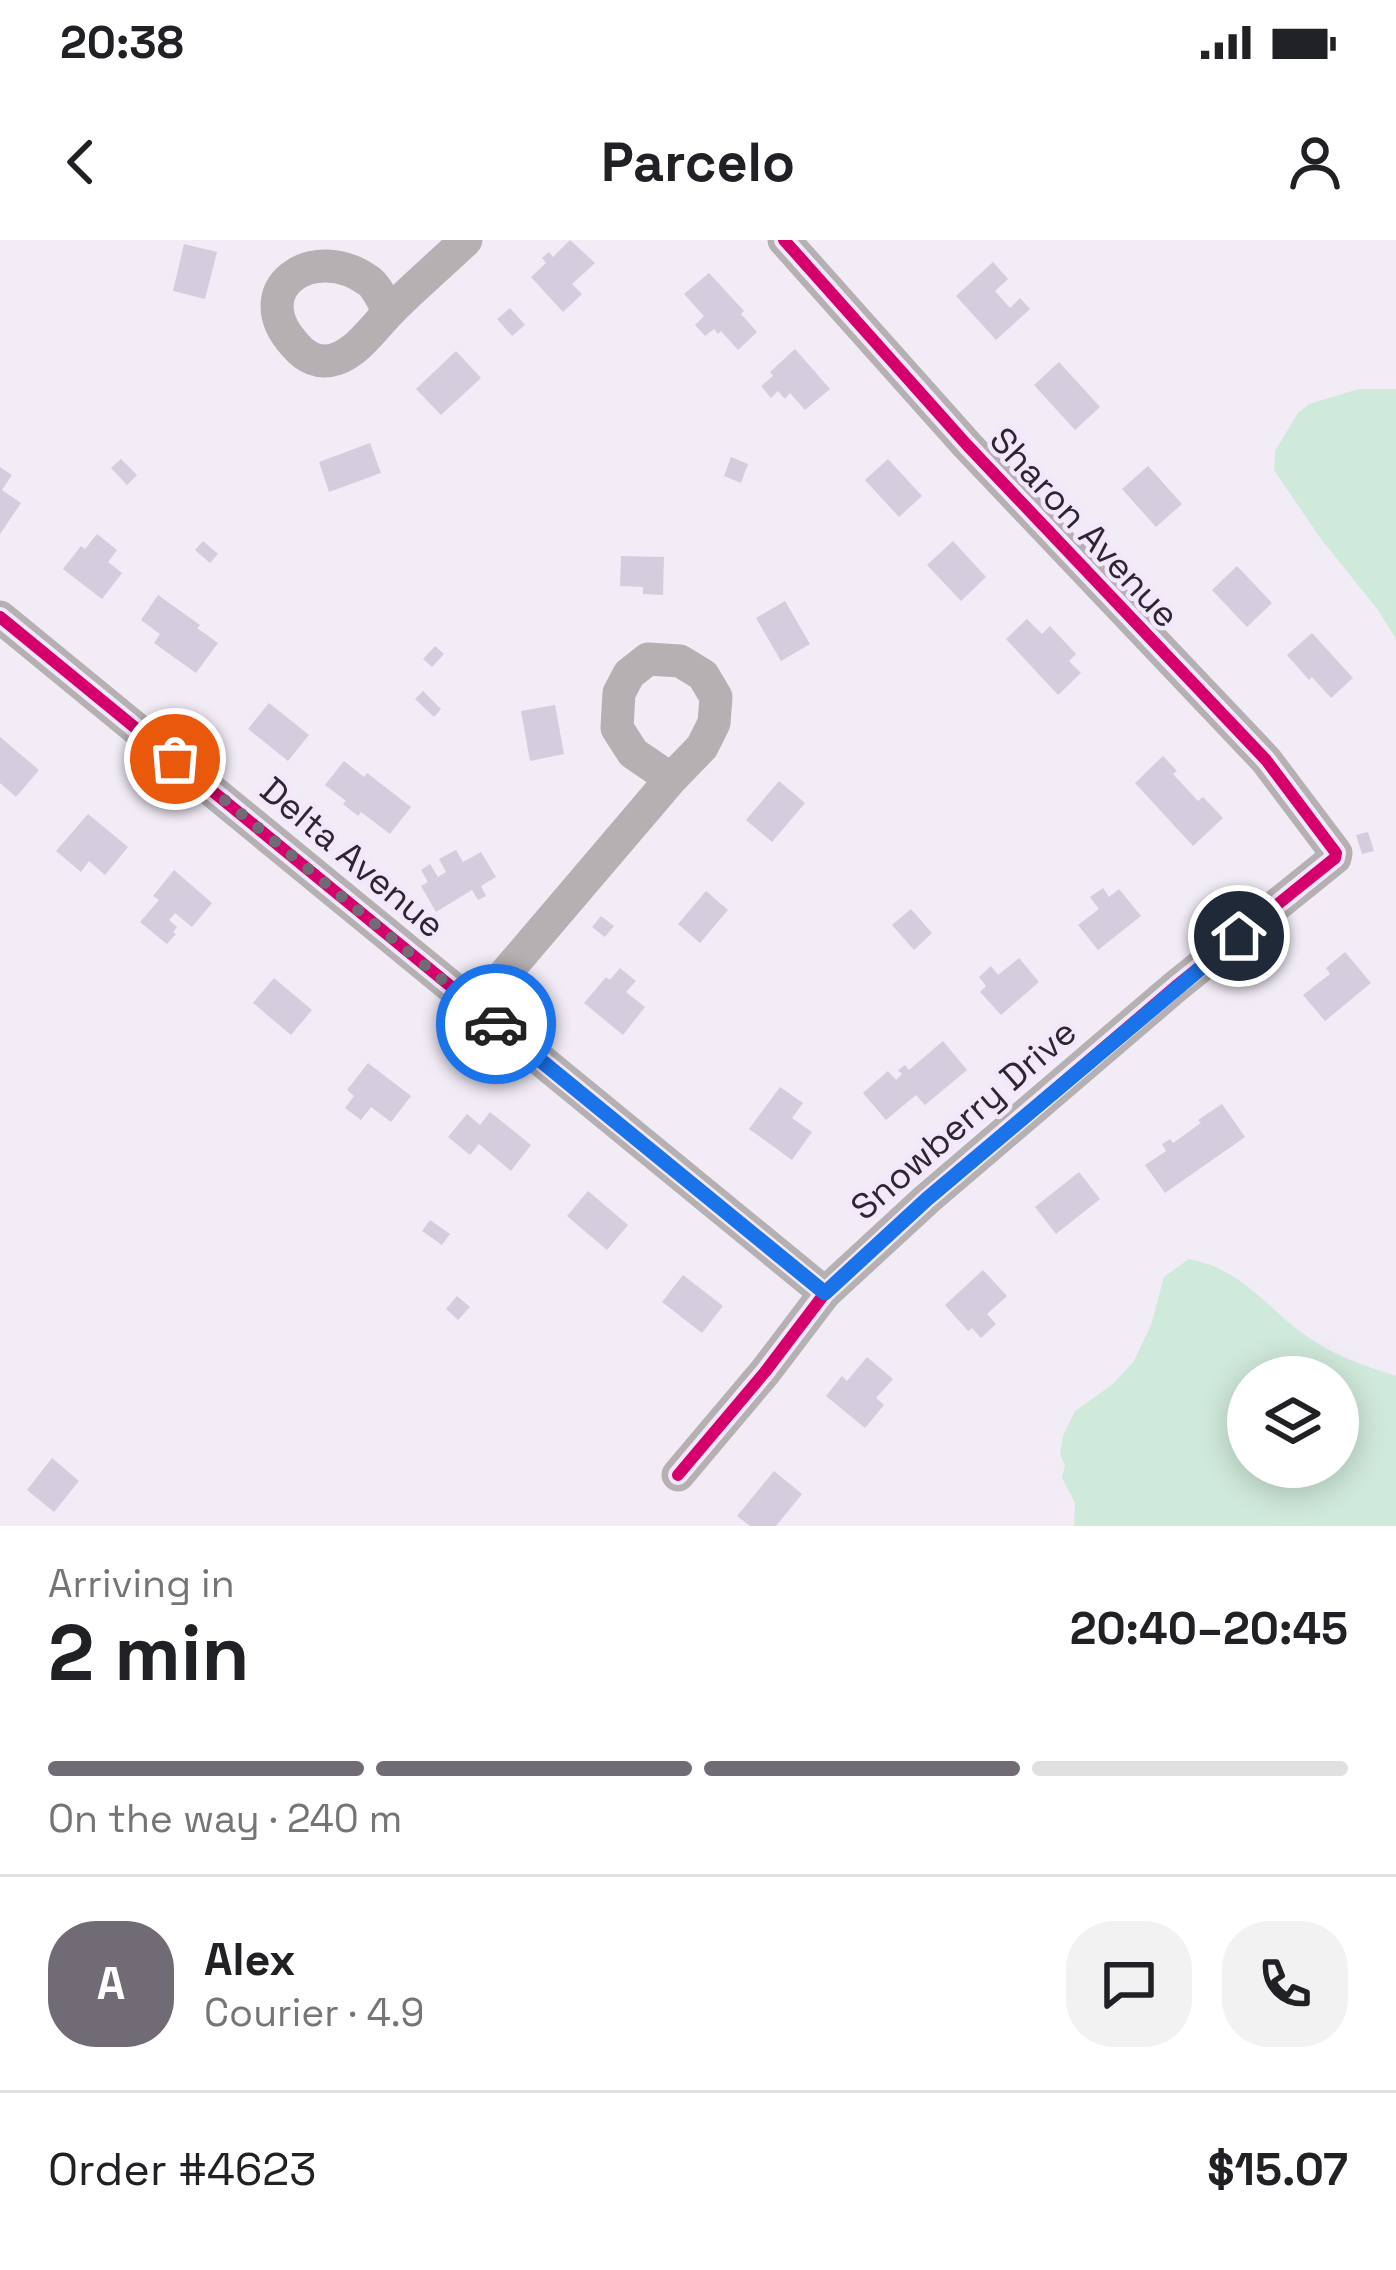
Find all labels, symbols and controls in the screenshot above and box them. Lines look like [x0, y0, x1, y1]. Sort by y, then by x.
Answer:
text: 20:38 [60, 14, 184, 71]
text: Parcelo [601, 128, 795, 197]
icon: back [48, 129, 114, 195]
icon: person [1282, 129, 1348, 195]
street label: Sharon Avenue [979, 418, 1189, 638]
pin [124, 708, 226, 810]
icon: bag [142, 726, 208, 792]
street label: Delta Avenue [251, 767, 454, 948]
pin [1188, 885, 1290, 987]
icon: home [1206, 903, 1272, 969]
courier [436, 964, 556, 1084]
icon: car [463, 991, 529, 1057]
street label: Snowberry Drive [841, 1009, 1086, 1230]
map controls [1227, 1356, 1359, 1488]
button: layers [1227, 1356, 1359, 1488]
text: Arriving in [48, 1559, 235, 1608]
text: 20:40–20:45 [1070, 1600, 1348, 1657]
text: 2 min [48, 1603, 250, 1703]
text: On the way · 240 m [48, 1794, 402, 1843]
button: chat [1066, 1921, 1192, 2047]
button: phone [1222, 1921, 1348, 2047]
text: Alex [204, 1931, 296, 1988]
text: A [97, 1955, 125, 2012]
text: Courier · 4.9 [204, 1988, 424, 2037]
text: Order #4623 [48, 2141, 316, 2198]
text: $15.07 [1207, 2141, 1348, 2198]

